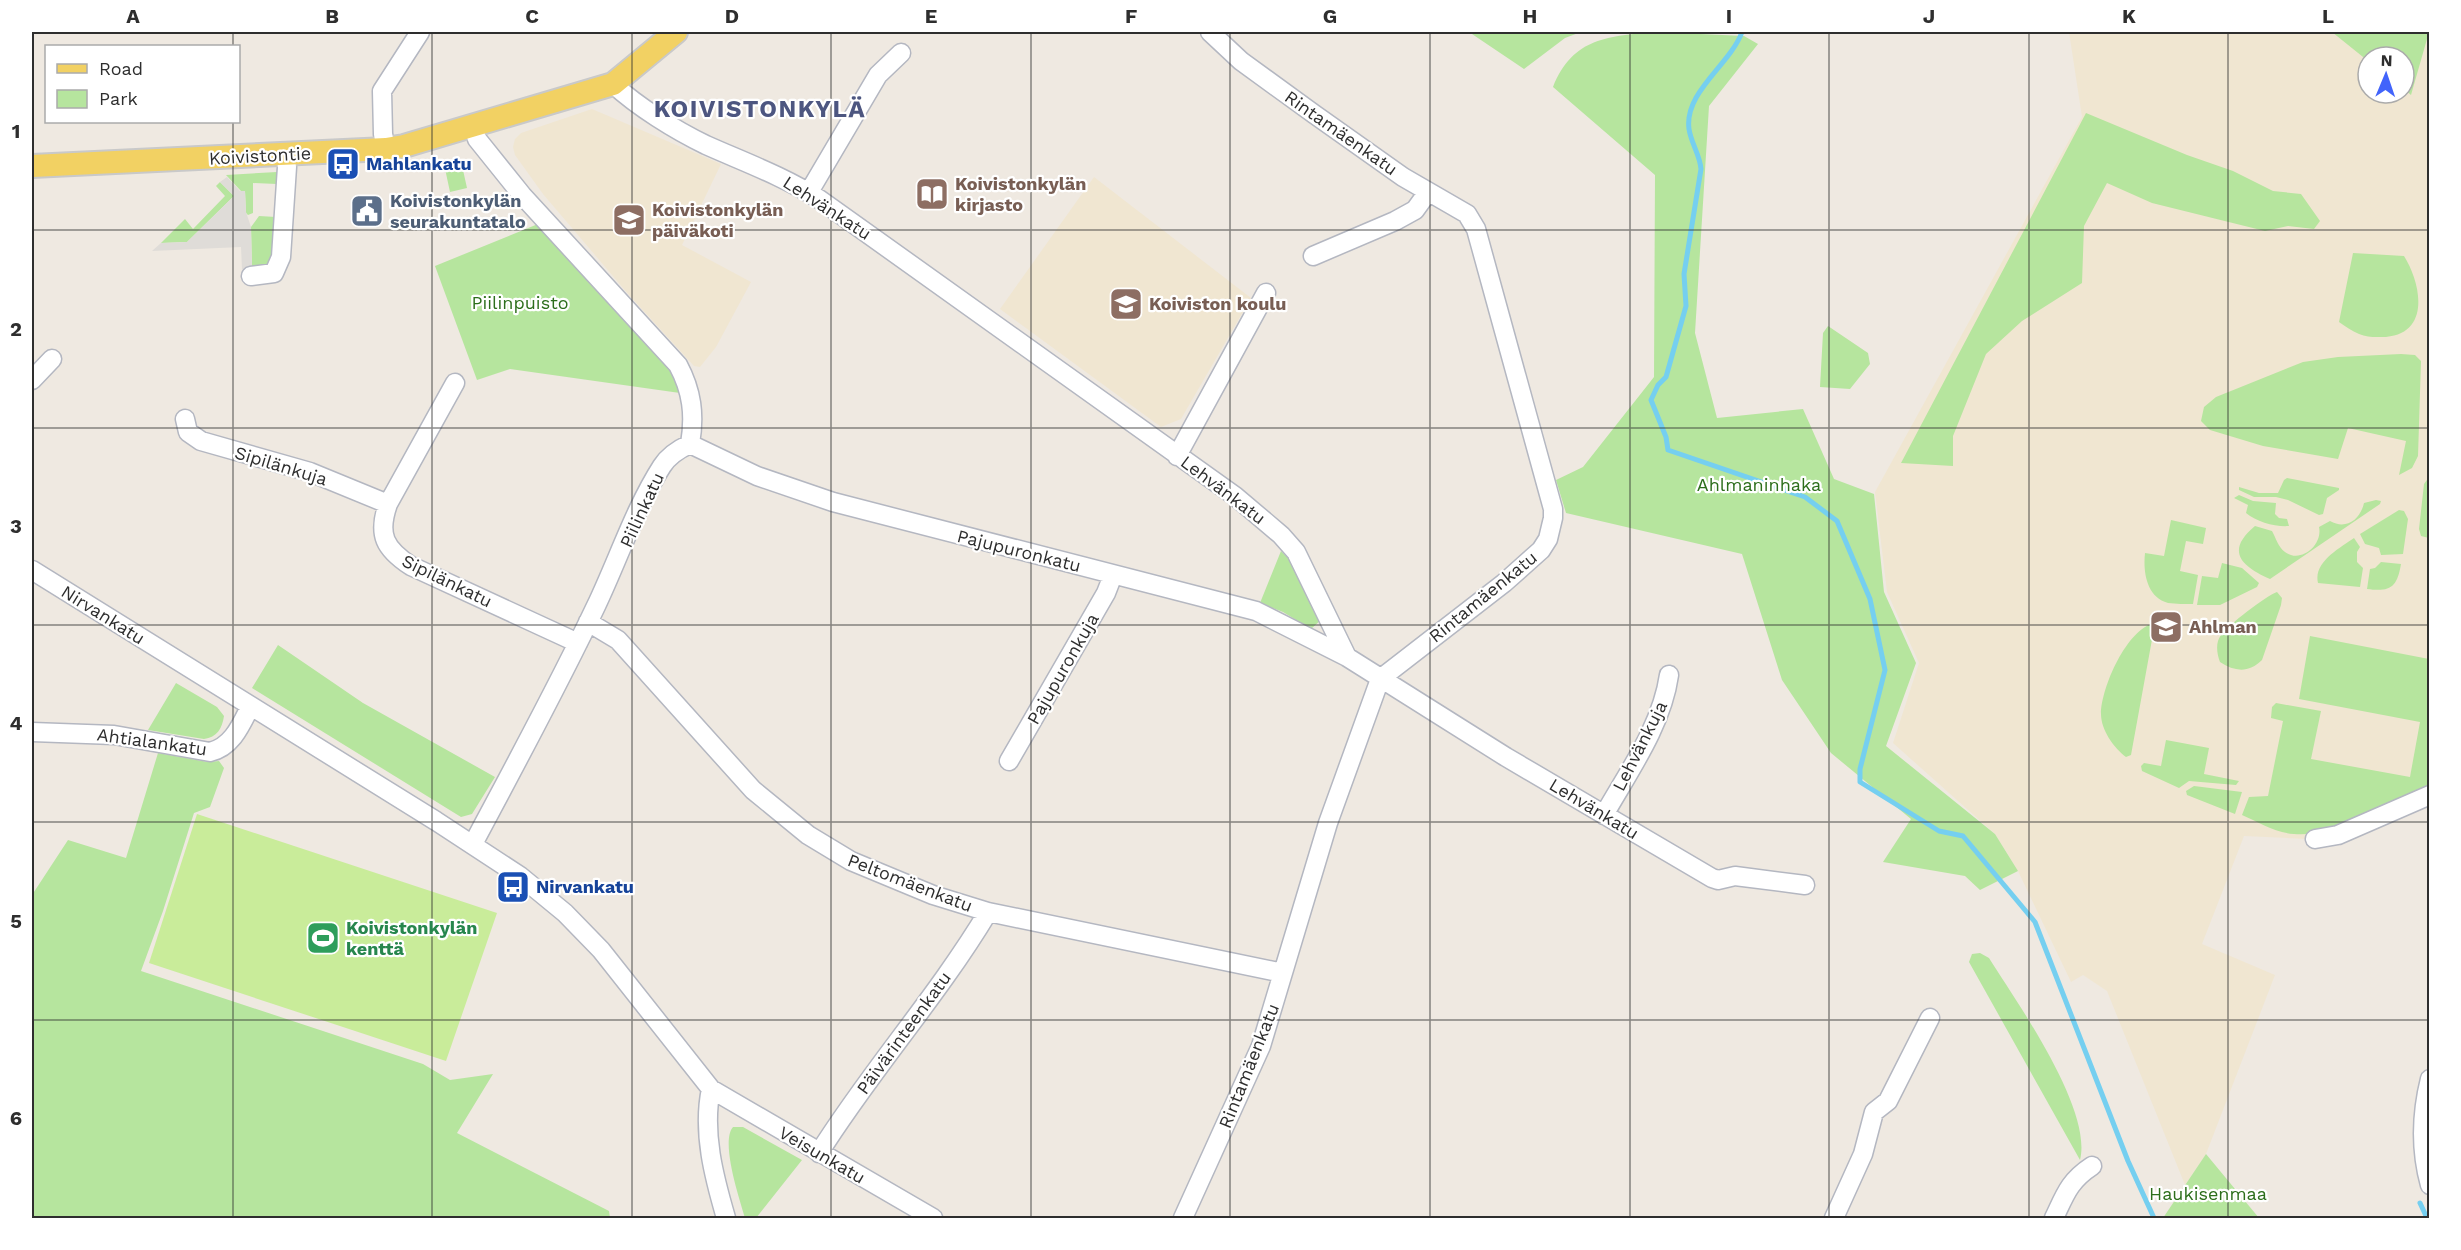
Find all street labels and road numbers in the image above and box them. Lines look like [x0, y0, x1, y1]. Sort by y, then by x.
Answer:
street label: Rintamäenkatu [1281, 86, 1402, 179]
street label: Koivistontie [208, 142, 312, 169]
street label: Lehvänkatu [779, 171, 875, 244]
street label: Sipilänkuja [232, 442, 330, 490]
street label: Lehvänkatu [1177, 451, 1270, 528]
street label: Piilinkatu [615, 469, 668, 551]
street label: Pajupuronkatu [955, 525, 1083, 576]
street label: Rintamäenkatu [1424, 547, 1541, 647]
street label: Sipilänkatu [399, 550, 496, 611]
street label: Nirvankatu [58, 581, 149, 648]
street label: Pajupuronkuja [1022, 609, 1103, 728]
street label: Lehvänkuja [1608, 697, 1671, 794]
street label: Ahtialankatu [96, 723, 208, 760]
street label: Lehvänkatu [1546, 774, 1643, 844]
street label: Peltomäenkatu [845, 849, 976, 916]
street label: Päivärinteenkatu [852, 967, 955, 1098]
street label: Rintamäenkatu [1214, 1000, 1283, 1131]
street label: Veisunkatu [775, 1121, 869, 1188]

